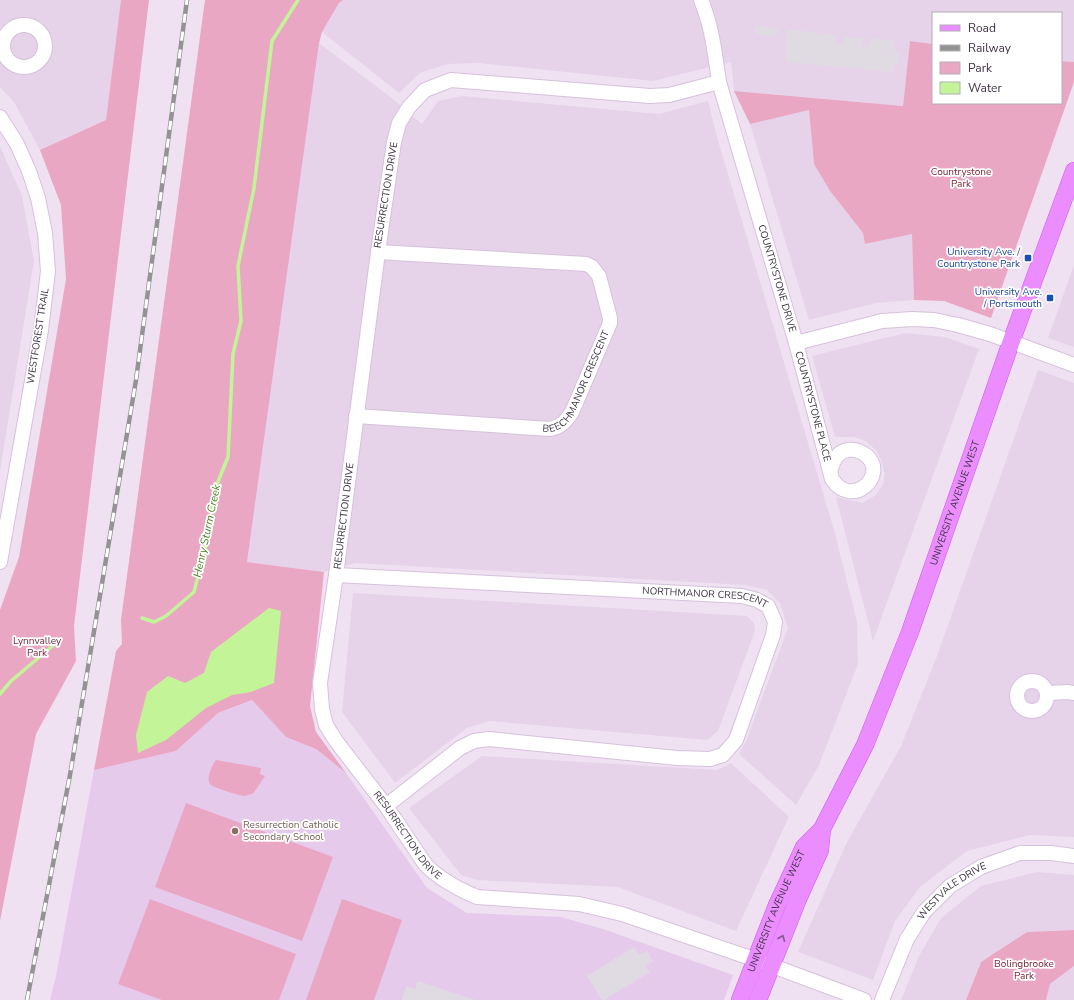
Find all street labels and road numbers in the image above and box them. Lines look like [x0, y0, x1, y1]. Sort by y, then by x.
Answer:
street label: RESURRECTION DRIVE [371, 141, 401, 249]
street label: COUNTRYSTONE DRIVE [754, 223, 800, 334]
street label: WESTFOREST TRAIL [24, 287, 53, 385]
street label: BEECHMANOR CRESCENT [542, 328, 613, 436]
street label: COUNTRYSTONE PLACE [791, 350, 834, 463]
street label: UNIVERSITY AVENUE WEST [927, 439, 983, 567]
street label: RESURRECTION DRIVE [331, 462, 358, 570]
street label: NORTHMANOR CRESCENT [642, 584, 770, 612]
street label: RESURRECTION DRIVE [370, 788, 445, 883]
street label: UNIVERSITY AVENUE WEST [744, 848, 809, 974]
street label: WESTVALE DRIVE [914, 859, 988, 922]

